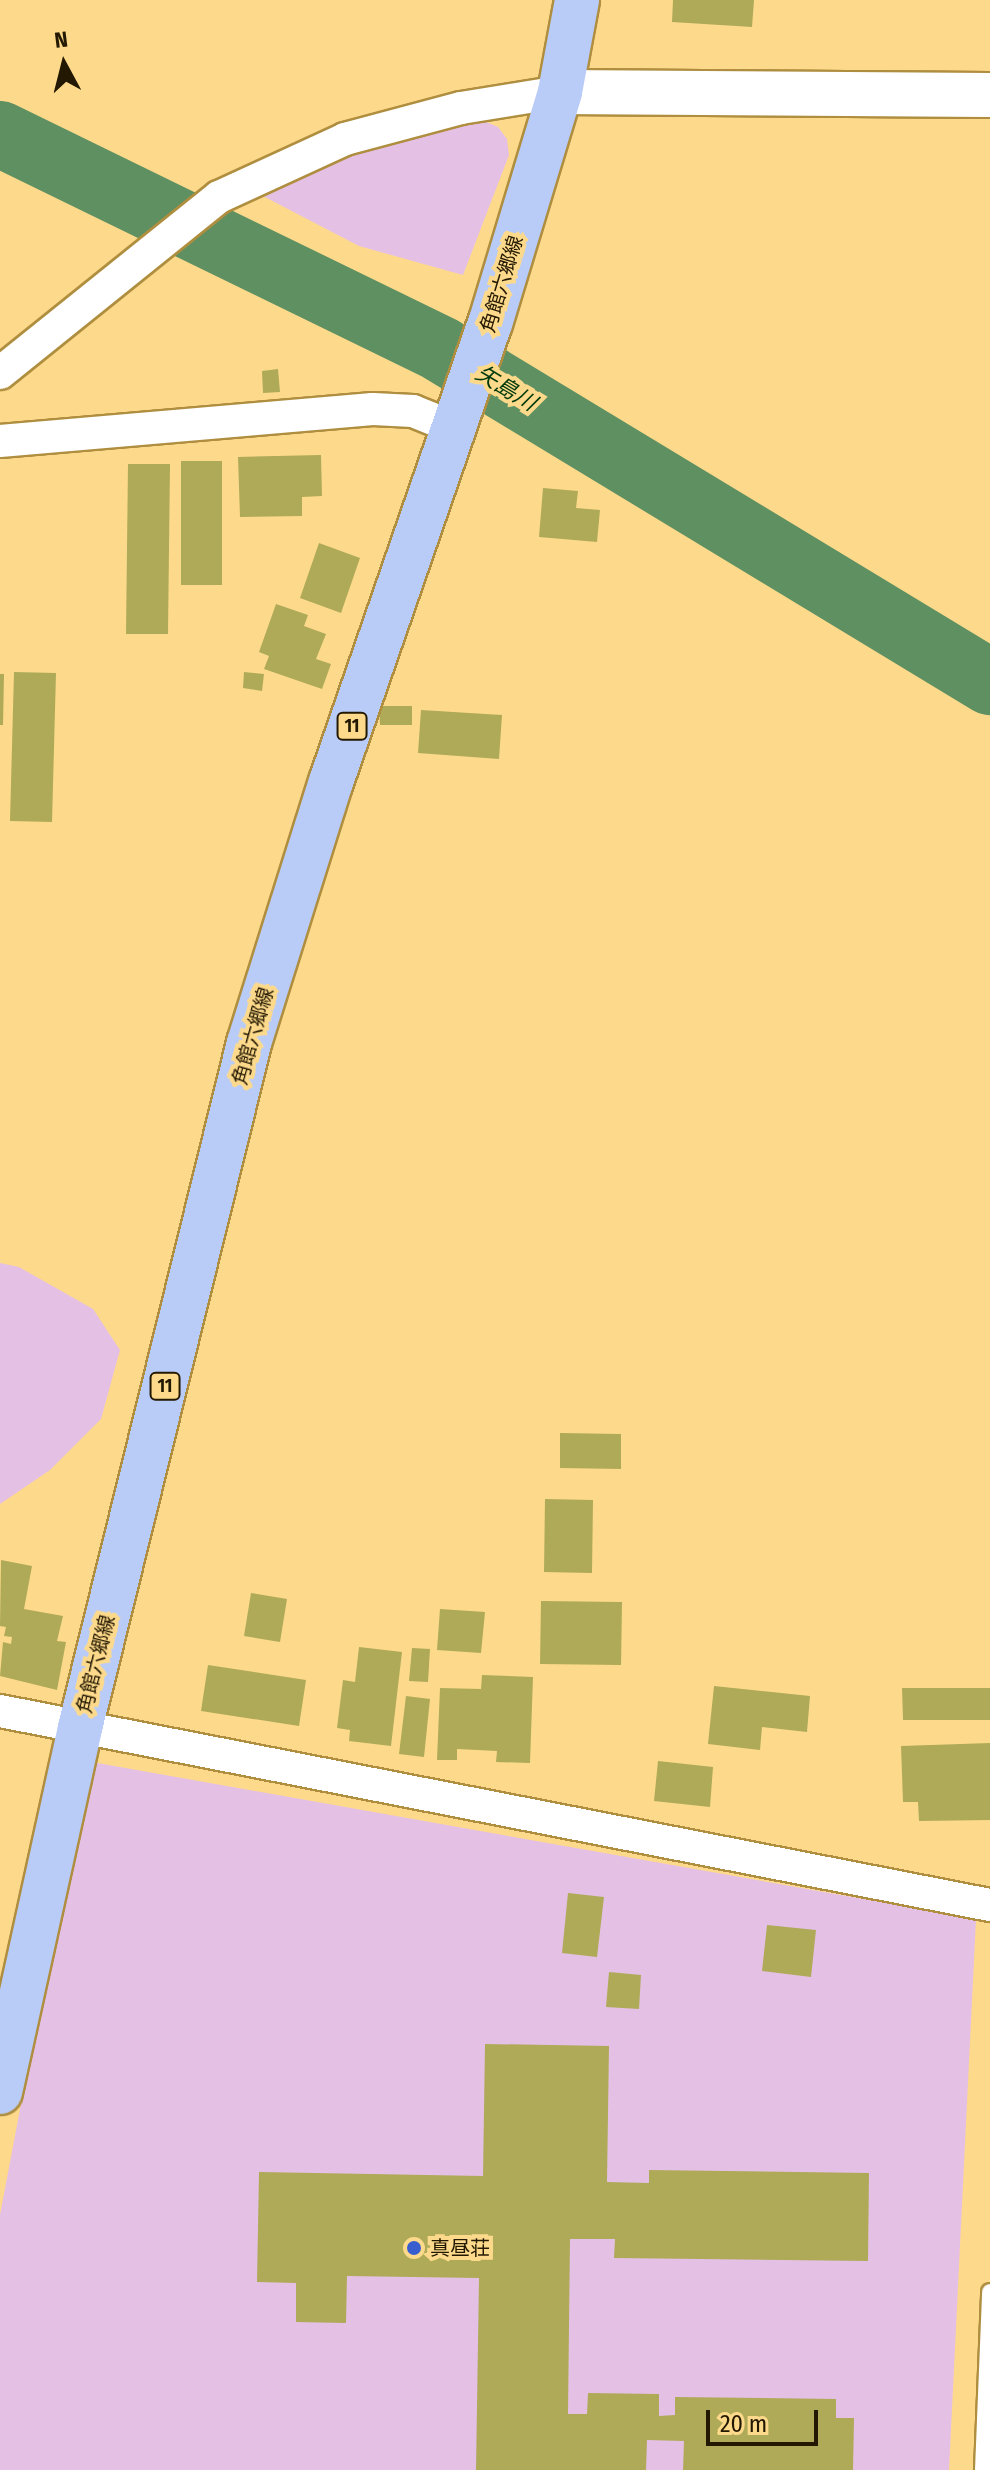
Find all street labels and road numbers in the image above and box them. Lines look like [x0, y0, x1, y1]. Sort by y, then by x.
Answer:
street label: 角館六郷線 [476, 233, 528, 335]
road number: 11 [336, 712, 368, 740]
street label: 角館六郷線 [228, 985, 278, 1087]
road number: 11 [149, 1372, 181, 1400]
street label: 角館六郷線 [72, 1613, 120, 1715]

